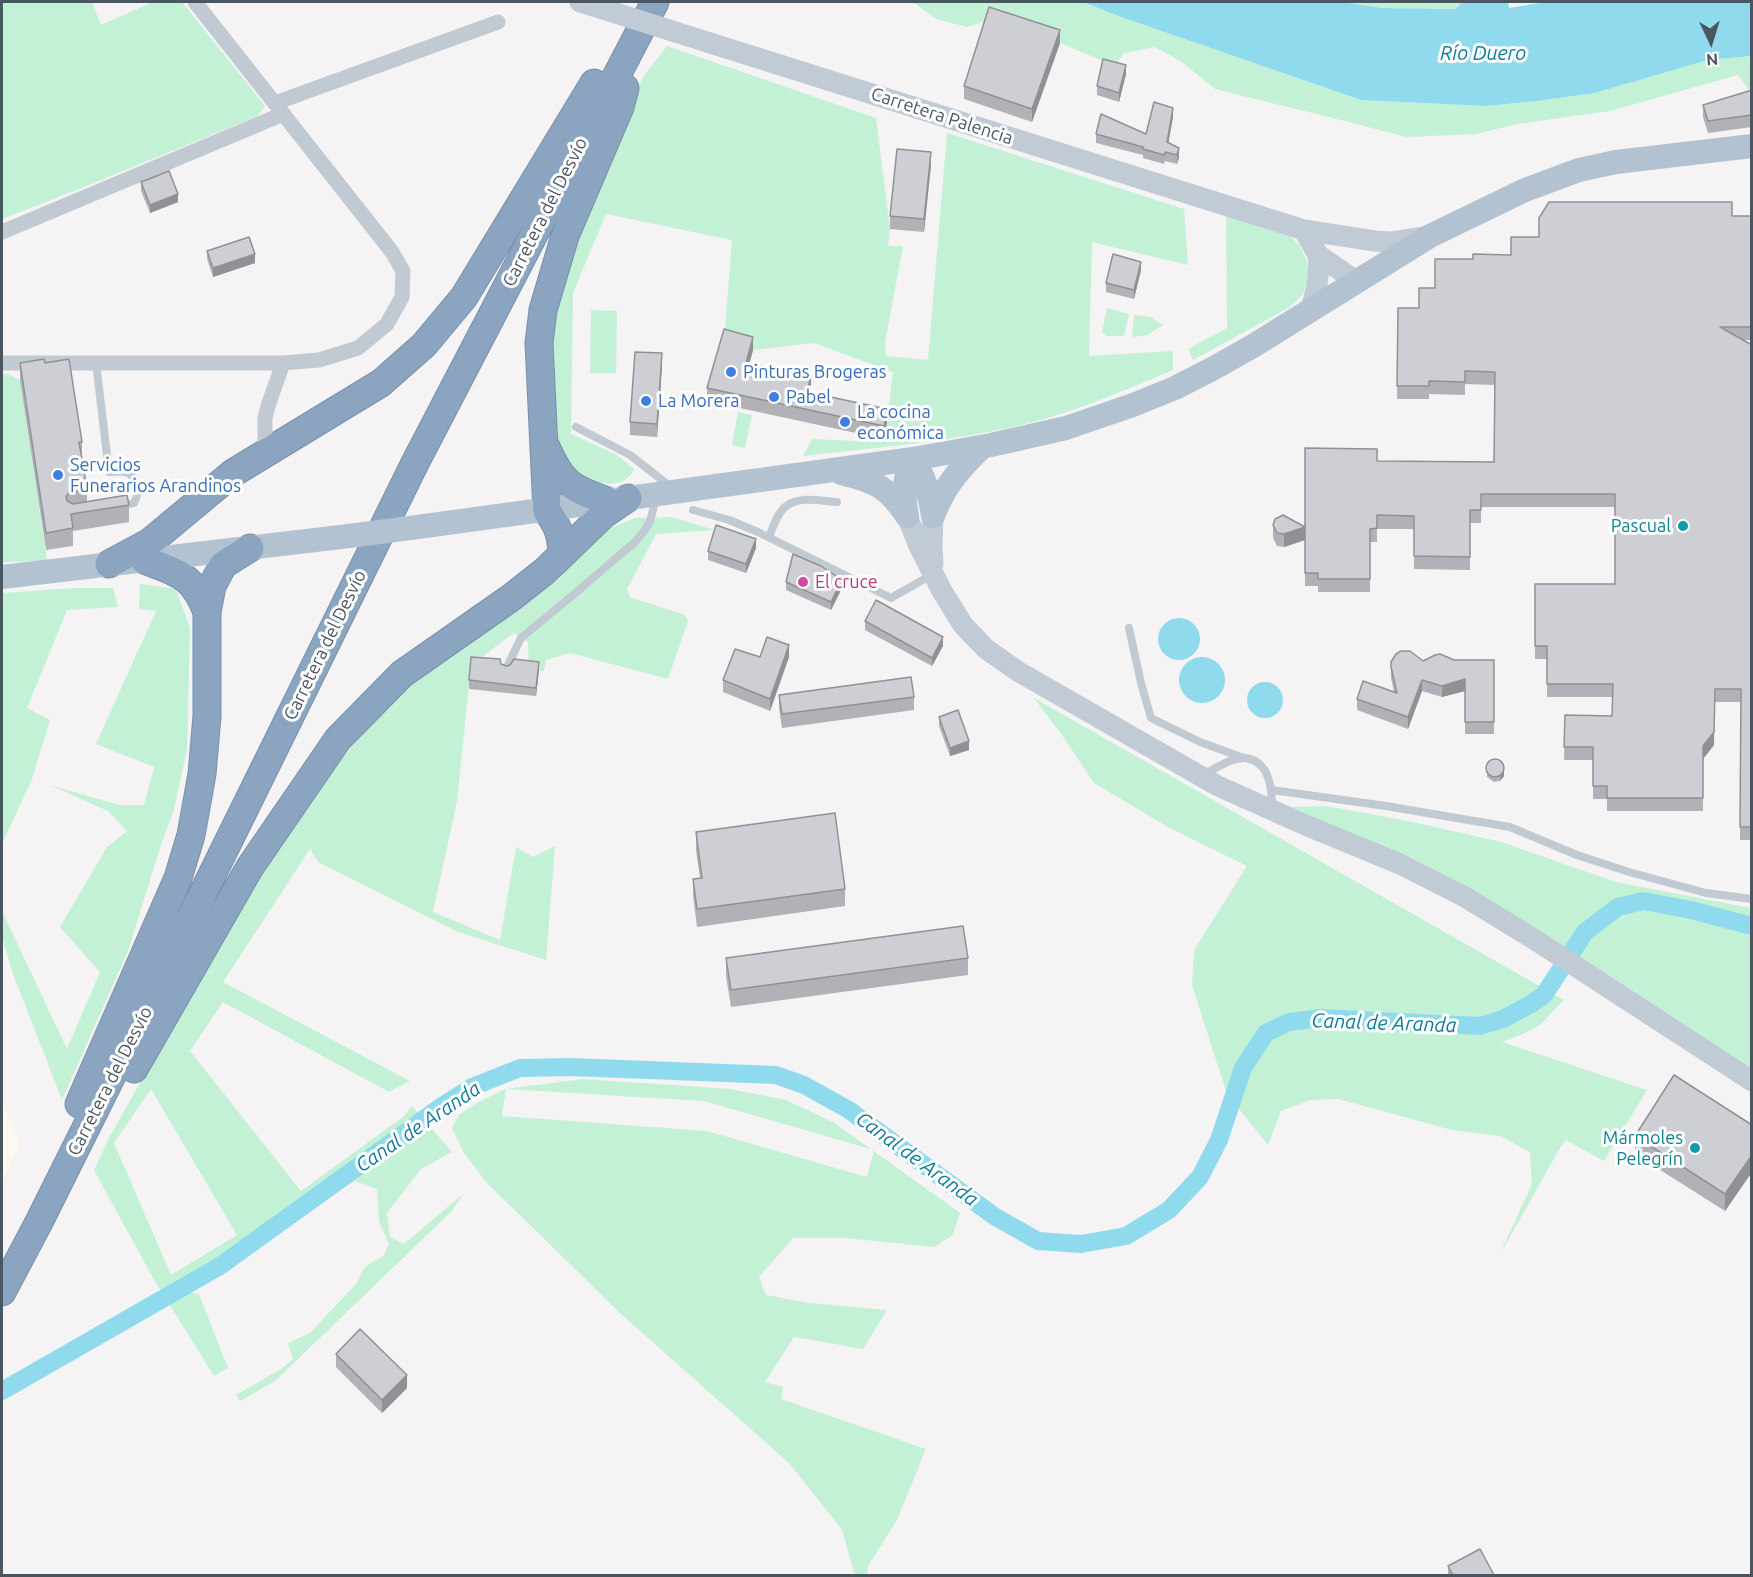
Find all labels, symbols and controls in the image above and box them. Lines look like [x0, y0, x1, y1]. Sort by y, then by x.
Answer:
north arrow [1681, 12, 1741, 72]
water label: Río Duero [1440, 41, 1526, 65]
text: N [1706, 51, 1719, 69]
street label: Carretera Palencia [868, 83, 1016, 149]
street label: Carretera del Desvío [498, 134, 592, 290]
place label: Pinturas Brogeras [743, 361, 887, 383]
marker: Pinturas Brogeras [724, 365, 738, 379]
place label: Pabel [786, 386, 831, 408]
place label: La Morera [658, 390, 740, 412]
marker: Pabel [767, 390, 781, 404]
marker: La Morera [639, 394, 653, 408]
place label: La cocina económica [857, 401, 944, 444]
marker: La cocina económica [838, 415, 852, 429]
place label: Servicios Funerarios Arandinos [70, 454, 241, 496]
marker: Servicios Funerarios Arandinos [51, 468, 65, 482]
place label: Pascual [1611, 515, 1671, 537]
marker: Pascual [1676, 519, 1690, 533]
street label: Carretera del Desvío [279, 566, 371, 724]
place label: El cruce [815, 571, 878, 593]
marker: El cruce [796, 575, 810, 589]
street label: Carretera del Desvío [63, 1003, 157, 1159]
water label: Canal de Aranda [1311, 1008, 1457, 1038]
water label: Canal de Aranda [351, 1076, 485, 1178]
water label: Canal de Aranda [851, 1107, 983, 1211]
place label: Mármoles Pelegrín [1603, 1127, 1683, 1170]
marker: Mármoles Pelegrín [1688, 1141, 1702, 1155]

